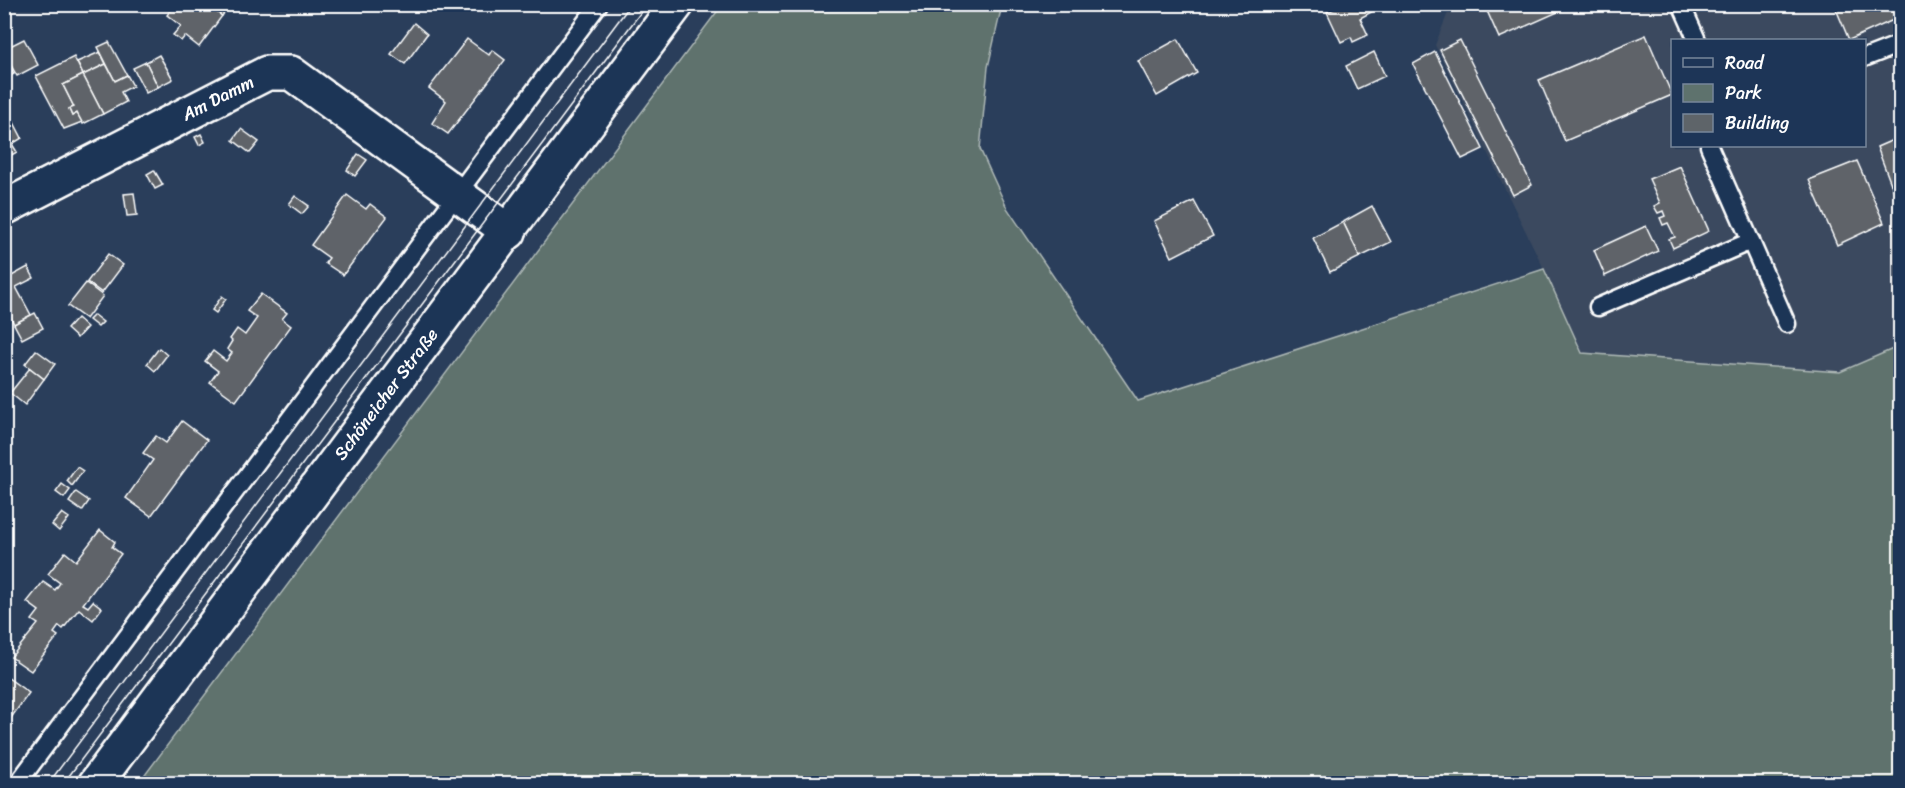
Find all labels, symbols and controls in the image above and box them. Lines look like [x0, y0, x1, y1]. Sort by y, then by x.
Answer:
legend [1671, 39, 1866, 147]
text: Road [1725, 47, 1765, 79]
street label: Am Damm [175, 66, 260, 130]
text: Park [1725, 77, 1762, 109]
text: Building [1725, 107, 1789, 139]
street label: Schöneicher Straße [325, 321, 447, 467]

